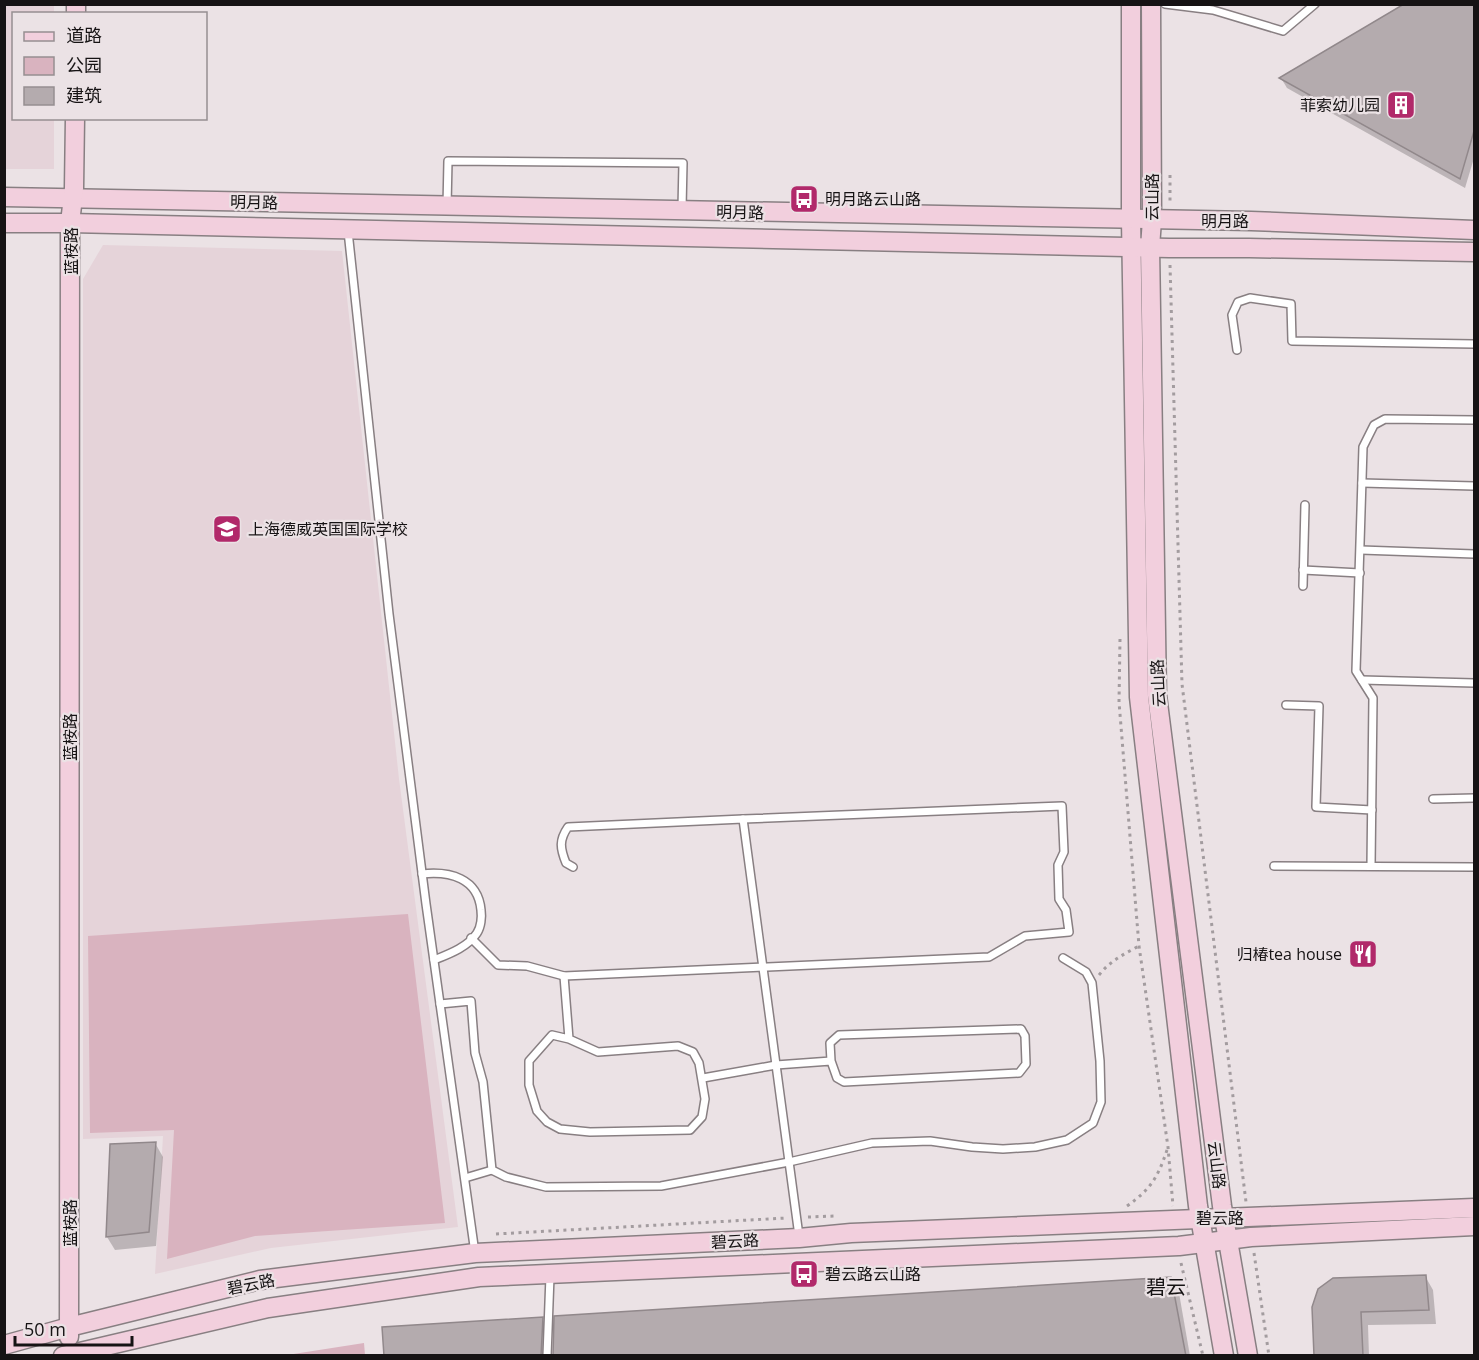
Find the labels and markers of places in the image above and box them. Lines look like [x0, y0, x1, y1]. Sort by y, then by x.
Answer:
building icon: 菲索幼儿园 [1385, 89, 1417, 121]
place label: 菲索幼儿园 [1300, 94, 1380, 116]
bus stop icon: 明月路云山路 [788, 183, 820, 215]
place label: 明月路云山路 [825, 188, 921, 210]
school or university icon: 上海德威英国国际学校 [211, 513, 243, 545]
place label: 上海德威英国国际学校 [248, 518, 408, 540]
restaurant icon: 归椿tea house [1347, 938, 1379, 970]
place label: 归椿tea house [1236, 943, 1342, 965]
bus stop icon: 碧云路云山路 [788, 1258, 820, 1290]
place label: 碧云路云山路 [825, 1263, 921, 1285]

